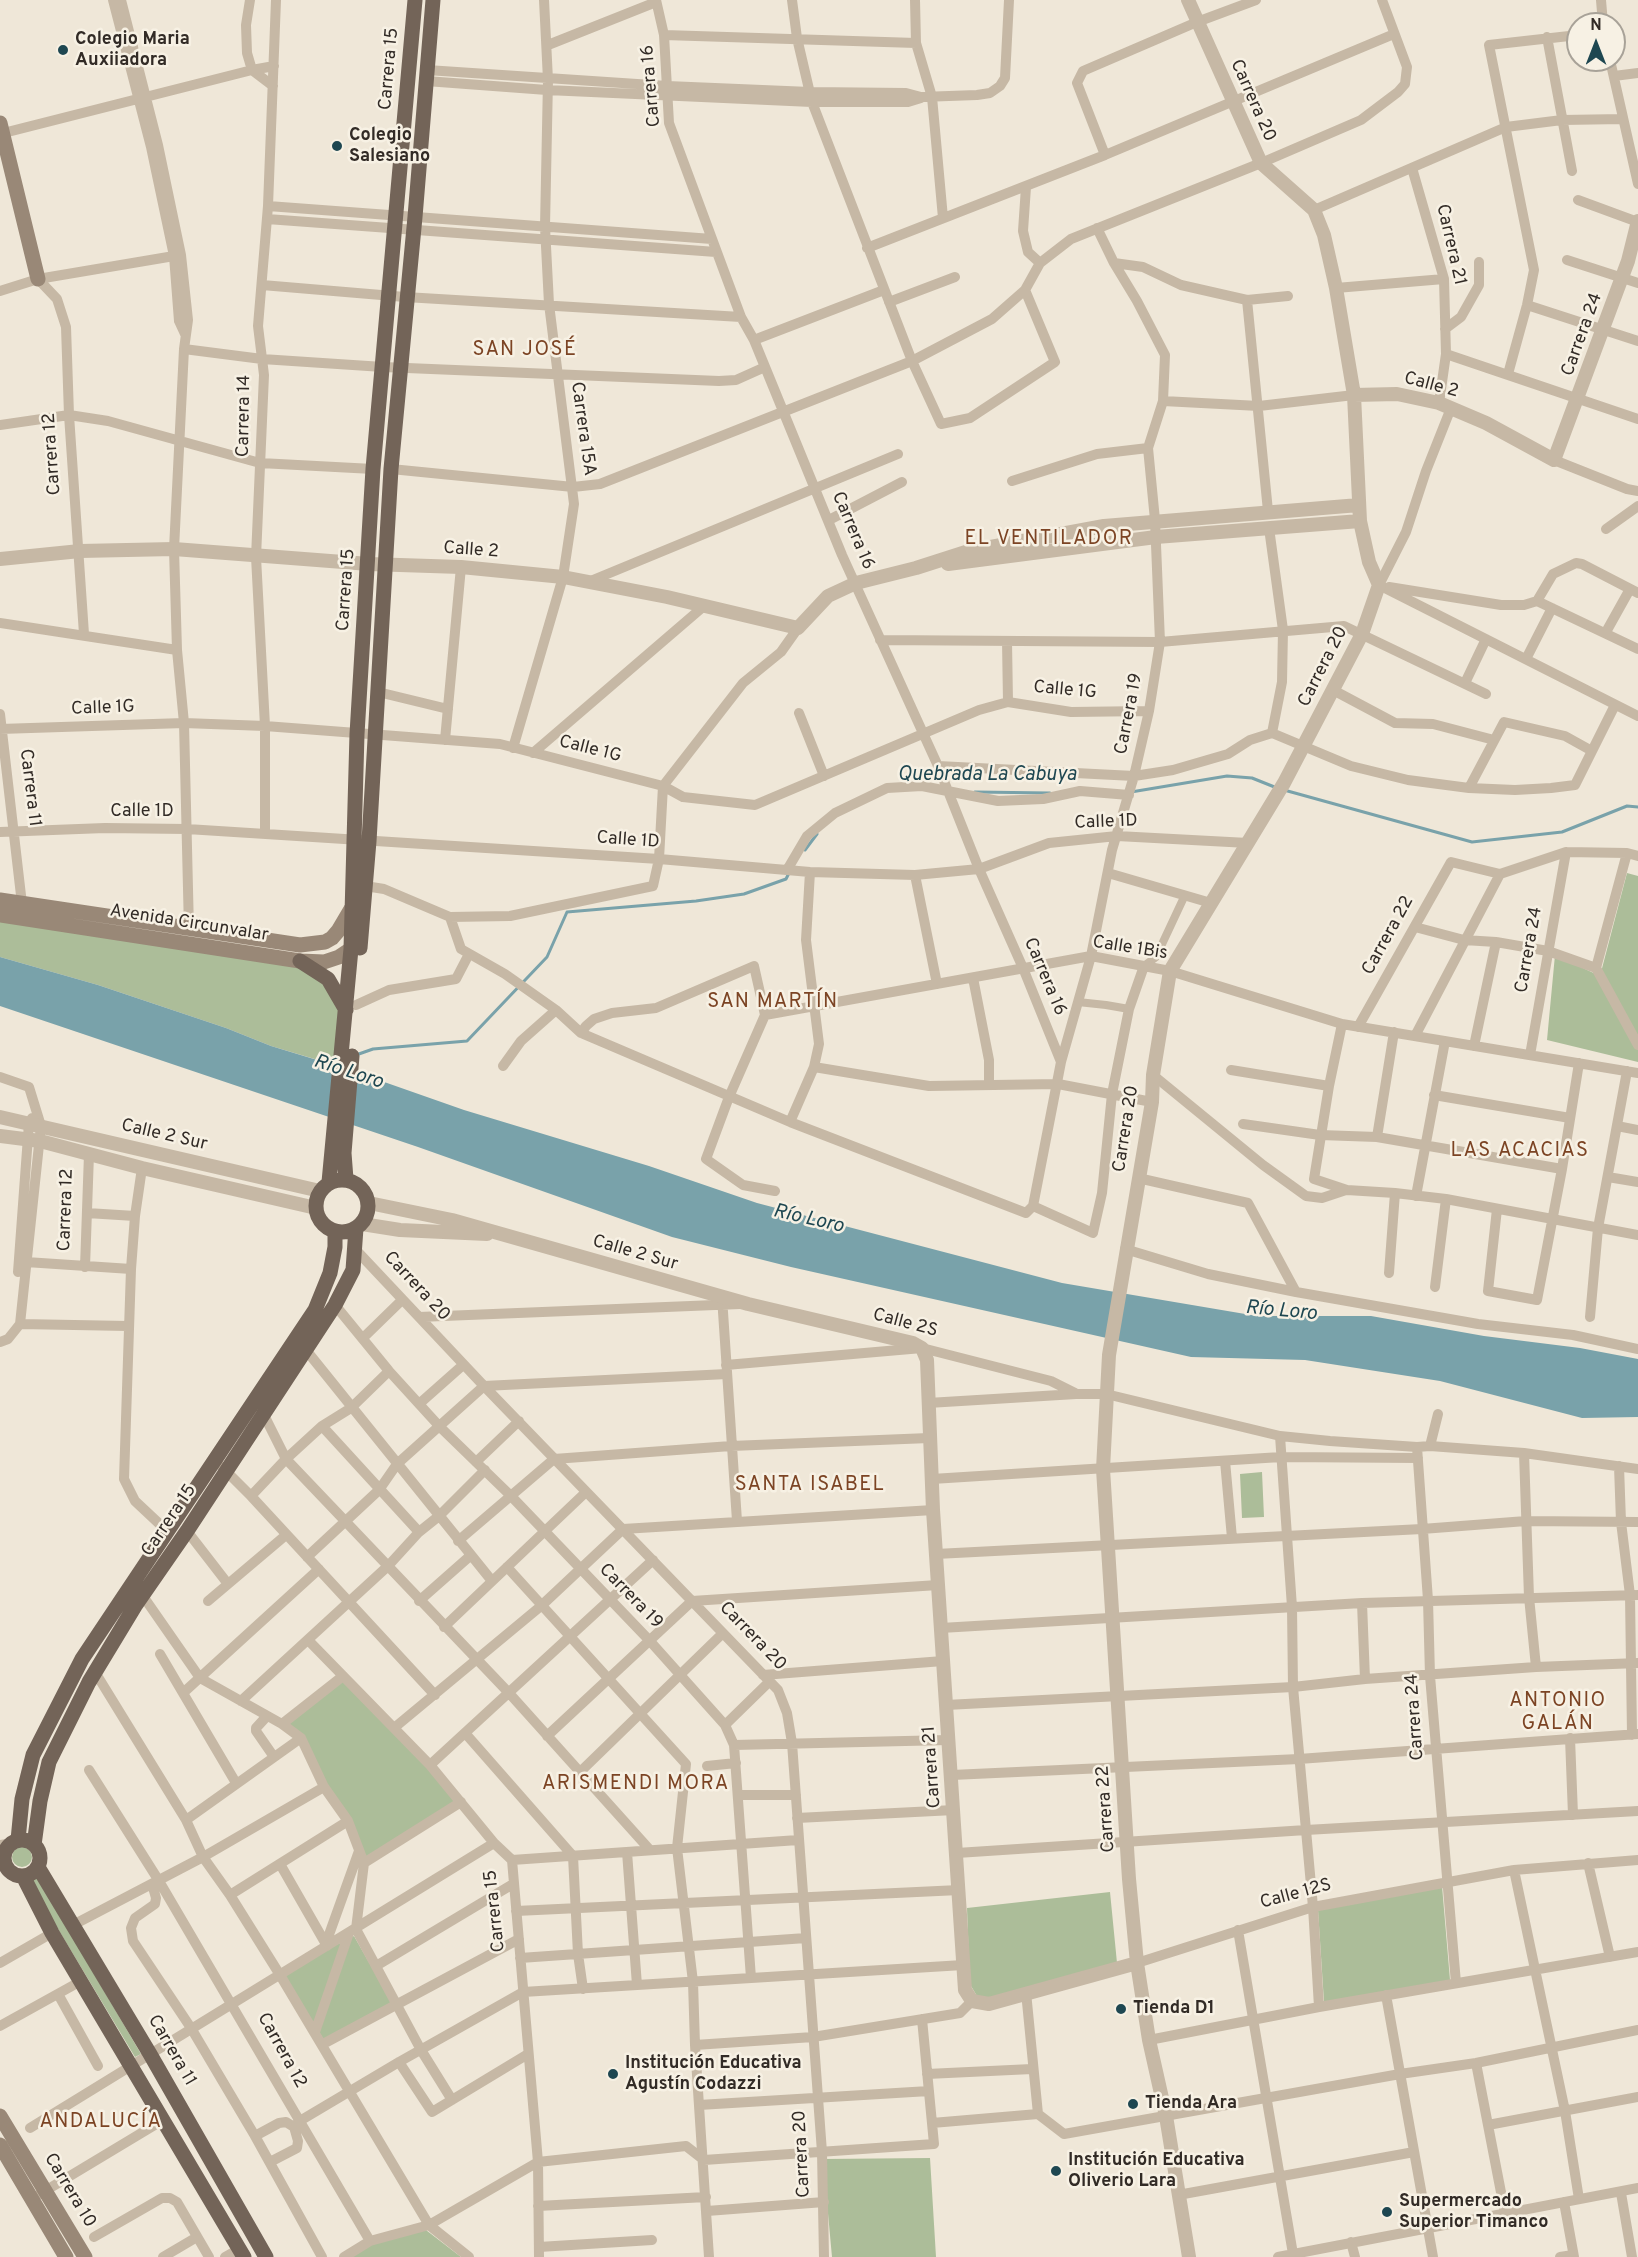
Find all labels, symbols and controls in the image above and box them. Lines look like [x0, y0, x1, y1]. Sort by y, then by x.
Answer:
north arrow [1566, 12, 1626, 72]
text: N [1590, 16, 1602, 36]
street label: Carrera 15 [376, 27, 404, 111]
place label: Colegio Maria Auxiiadora [75, 29, 190, 72]
marker: Colegio Maria Auxiiadora [56, 43, 70, 57]
street label: Carrera 16 [638, 44, 666, 128]
street label: Carrera 20 [1224, 57, 1280, 145]
place label: Colegio Salesiano [349, 125, 430, 168]
marker: Colegio Salesiano [330, 139, 344, 153]
street label: Carrera 21 [1430, 202, 1470, 288]
street label: Carrera 24 [1558, 290, 1608, 380]
district label: SAN JOSÉ [473, 339, 577, 363]
street label: Calle 2 [1401, 368, 1461, 404]
street label: Carrera 14 [233, 375, 257, 457]
street label: Carrera 15A [565, 381, 599, 477]
street label: Carrera 12 [39, 412, 67, 496]
street label: Carrera 16 [826, 489, 878, 573]
district label: EL VENTILADOR [964, 528, 1134, 552]
street label: Calle 2 [443, 538, 499, 564]
street label: Carrera 15 [333, 548, 361, 632]
street label: Carrera 20 [1294, 623, 1354, 711]
street label: Carrera 19 [1112, 671, 1148, 757]
street label: Calle 1G [1032, 677, 1098, 705]
street label: Calle 1G [71, 697, 135, 721]
street label: Calle 1G [557, 732, 623, 768]
street label: Carrera 11 [14, 748, 44, 828]
water label: Quebrada La Cabuya [897, 764, 1077, 788]
street label: Calle 1D [110, 801, 174, 823]
street label: Calle 1D [1074, 811, 1138, 835]
street label: Calle 1D [596, 828, 660, 854]
street label: Carrera 22 [1358, 893, 1420, 979]
street label: Avenida Circunvalar [108, 901, 270, 947]
street label: Carrera 24 [1512, 905, 1548, 995]
street label: Calle 1Bis [1091, 932, 1169, 966]
street label: Carrera 16 [1018, 935, 1070, 1019]
district label: SAN MARTÍN [707, 991, 839, 1015]
water label: Río Loro [310, 1051, 386, 1095]
street label: Carrera 20 [1109, 1084, 1145, 1174]
street label: Calle 2 Sur [119, 1116, 209, 1156]
district label: LAS ACACIAS [1451, 1140, 1589, 1164]
street label: Carrera 12 [55, 1168, 79, 1252]
water label: Río Loro [770, 1200, 846, 1240]
street label: Calle 2 Sur [590, 1232, 680, 1276]
street label: Carrera 20 [378, 1248, 454, 1326]
water label: Río Loro [1244, 1297, 1318, 1327]
street label: Calle 2S [870, 1305, 940, 1343]
district label: SANTA ISABEL [735, 1474, 885, 1498]
street label: Carrera 15 [138, 1481, 202, 1561]
street label: Carrera 19 [594, 1560, 666, 1634]
street label: Carrera 20 [714, 1598, 790, 1676]
street label: Carrera 24 [1402, 1673, 1430, 1761]
district label: ANTONIO GALÁN [1509, 1690, 1607, 1737]
street label: Carrera 21 [919, 1725, 947, 1809]
street label: Carrera 22 [1093, 1765, 1121, 1853]
district label: ARISMENDI MORA [542, 1773, 730, 1797]
street label: Carrera 15 [481, 1869, 511, 1953]
street label: Calle 12S [1258, 1875, 1334, 1915]
place label: Tienda D1 [1133, 1998, 1215, 2020]
marker: Tienda D1 [1114, 2002, 1128, 2016]
street label: Carrera 12 [251, 2010, 311, 2092]
street label: Carrera 11 [142, 2012, 200, 2090]
place label: Institución Educativa Agustín Codazzi [625, 2053, 802, 2096]
marker: Institución Educativa Agustín Codazzi [606, 2067, 620, 2081]
place label: Tienda Ara [1145, 2093, 1237, 2115]
marker: Tienda Ara [1126, 2097, 1140, 2111]
street label: Carrera 20 [790, 2110, 816, 2198]
district label: ANDALUCÍA [39, 2111, 163, 2135]
street label: Carrera 10 [38, 2150, 100, 2232]
place label: Institución Educativa Oliverio Lara [1068, 2150, 1245, 2192]
marker: Institución Educativa Oliverio Lara [1049, 2164, 1063, 2178]
place label: Supermercado Superior Timanco [1399, 2191, 1548, 2234]
marker: Supermercado Superior Timanco [1380, 2205, 1394, 2219]

